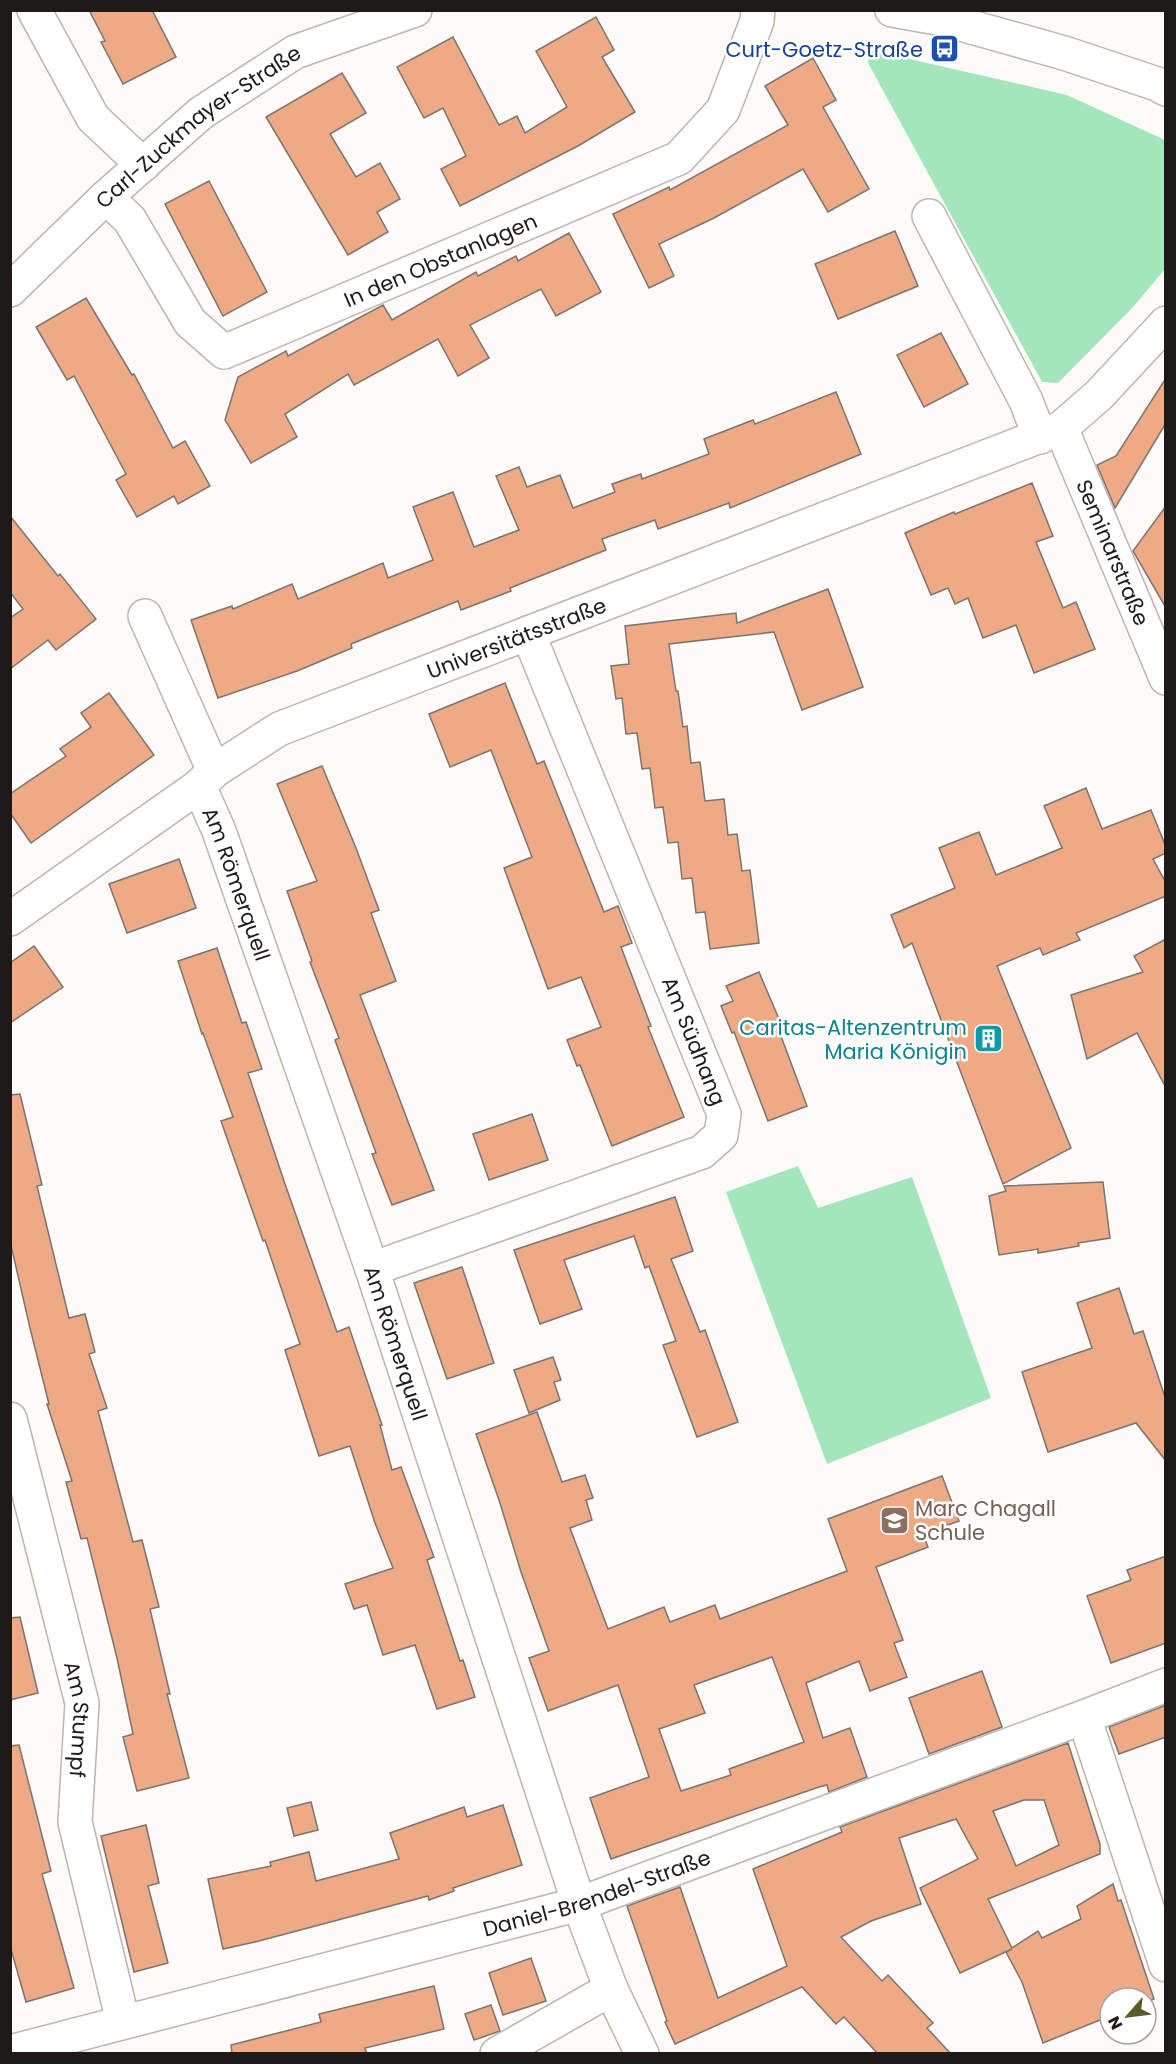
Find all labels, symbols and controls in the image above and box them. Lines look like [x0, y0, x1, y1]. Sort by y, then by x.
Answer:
bus stop icon: Curt-Goetz-Straße [928, 33, 960, 65]
place label: Curt-Goetz-Straße [725, 35, 923, 64]
street label: Carl-Zuckmayer-Straße [89, 38, 306, 214]
street label: In den Obstanlagen [339, 206, 541, 314]
street label: Seminarstraße [1070, 475, 1157, 630]
street label: Universitätsstraße [422, 590, 610, 685]
street label: Am Römerquell [196, 802, 278, 965]
street label: Am Südhang [655, 972, 733, 1110]
place label: Caritas-Altenzentrum Maria Königin [739, 1013, 967, 1066]
building icon: Caritas-Altenzentrum Maria Königin [972, 1023, 1004, 1055]
street label: Am Römerquell [357, 1262, 435, 1424]
place label: Marc Chagall Schule [915, 1494, 1056, 1547]
school or university icon: Marc Chagall Schule [878, 1504, 910, 1536]
street label: Am Stumpf [57, 1658, 97, 1779]
street label: Daniel-Brendel-Straße [480, 1842, 714, 1943]
north arrow [1098, 1986, 1158, 2046]
text: N [1102, 2012, 1128, 2034]

